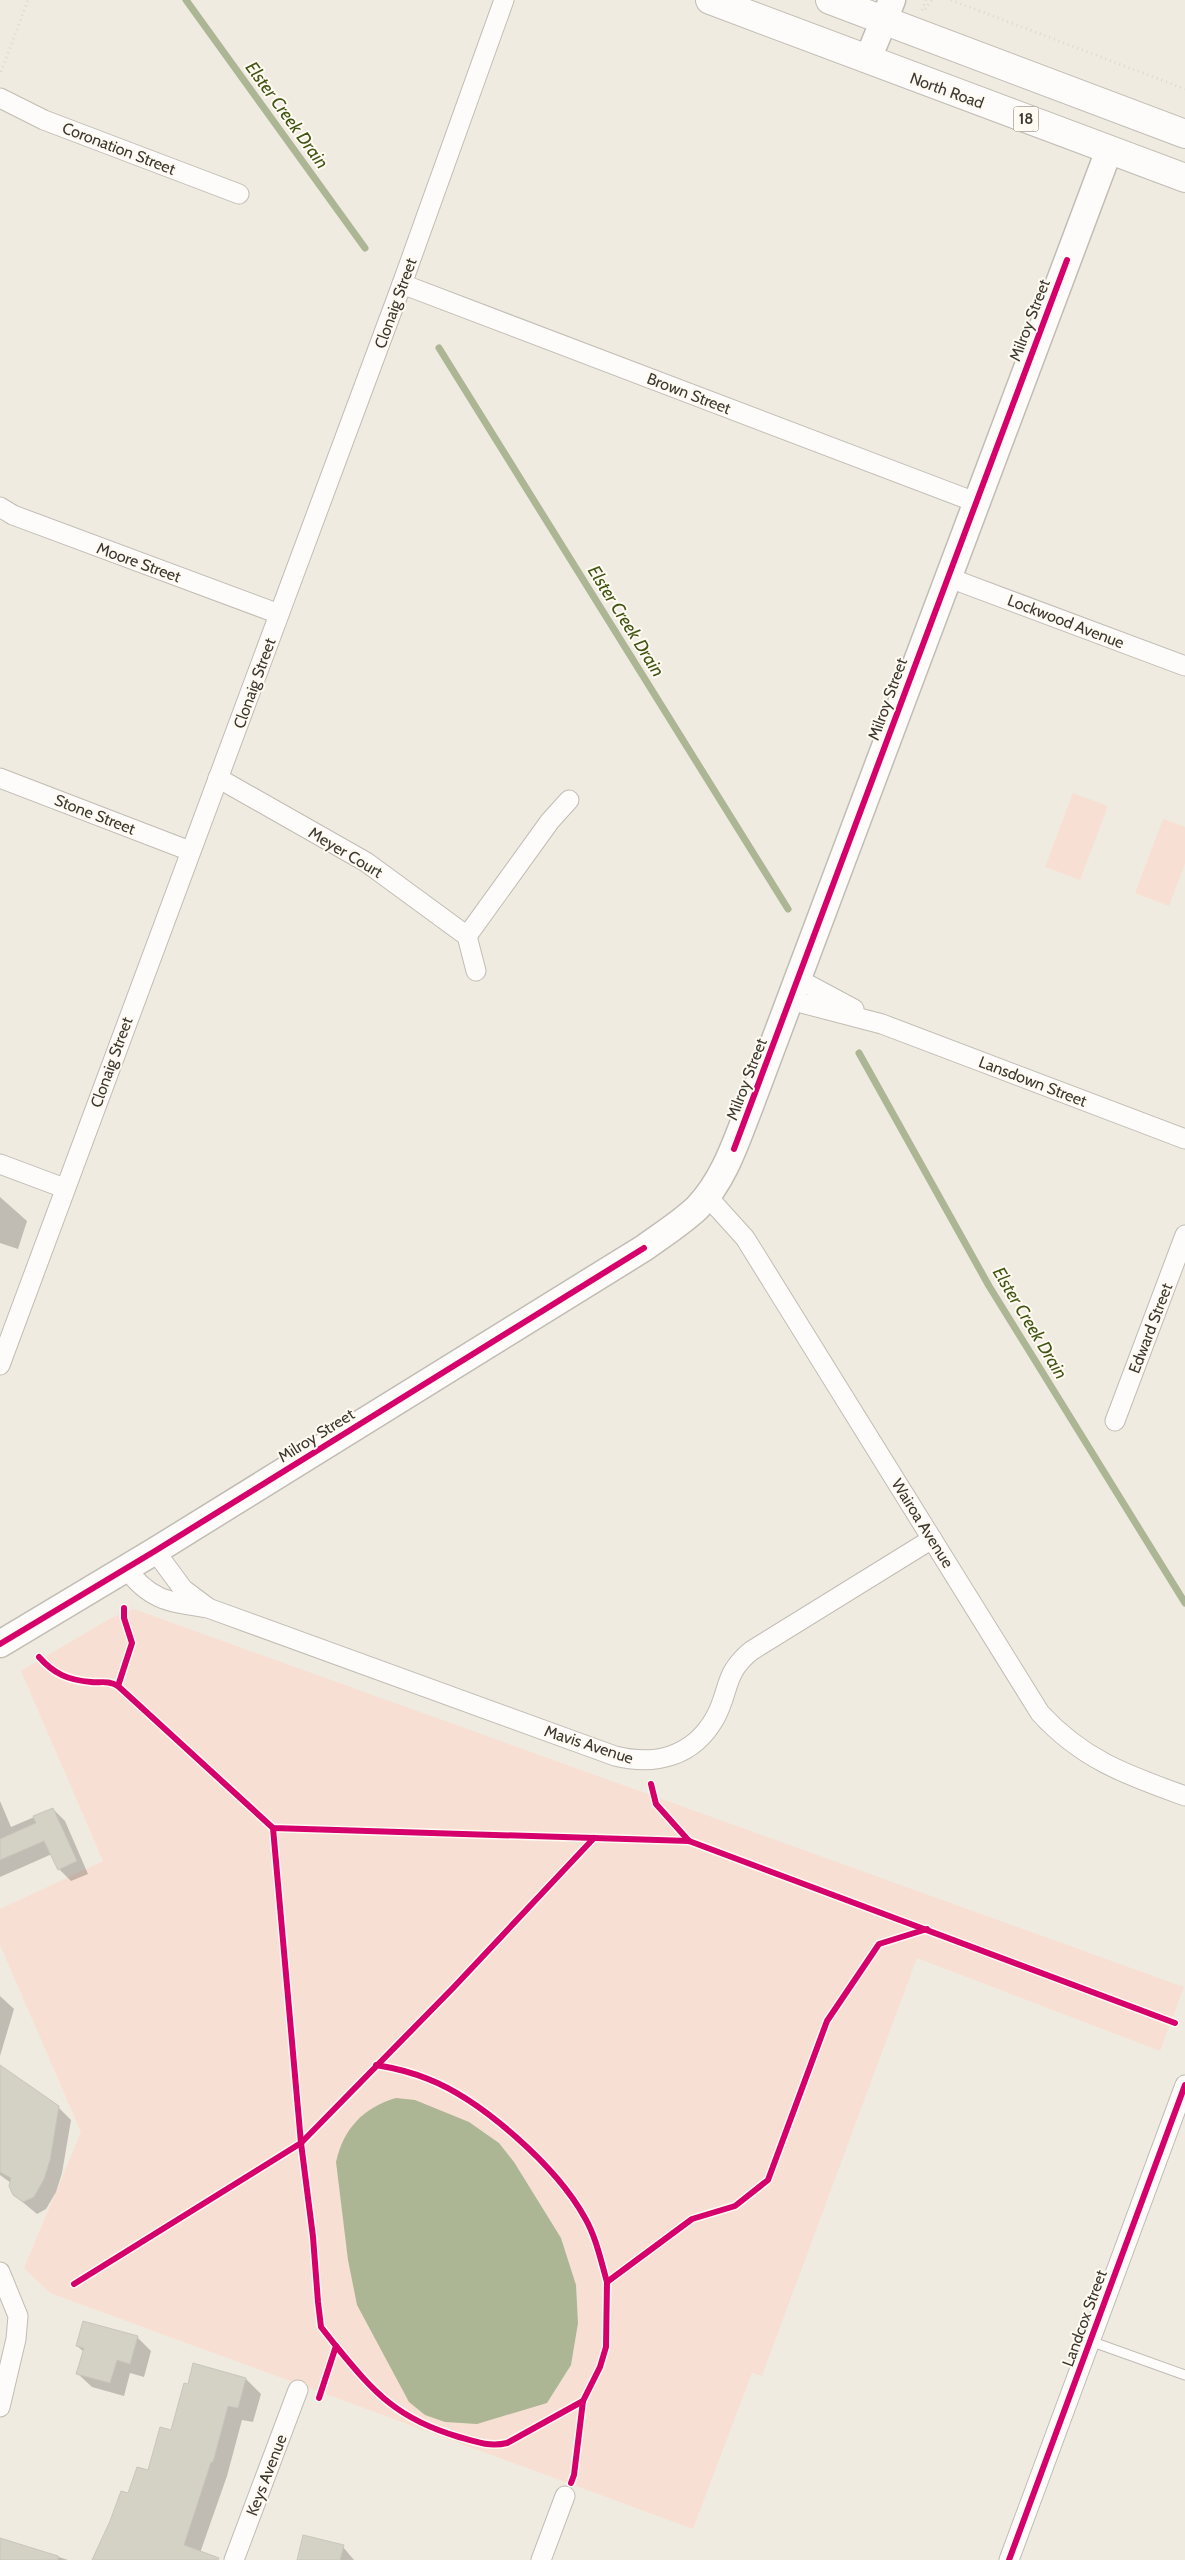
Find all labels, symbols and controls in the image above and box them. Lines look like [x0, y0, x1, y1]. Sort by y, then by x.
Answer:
water label: Elster Creek Drain [241, 57, 333, 173]
street label: North Road [907, 68, 986, 113]
road number: 18 [1014, 106, 1038, 132]
street label: Coronation Street [59, 118, 179, 179]
street label: Clonaig Street [370, 255, 421, 351]
street label: Milroy Street [1005, 276, 1054, 364]
street label: Brown Street [644, 369, 734, 418]
street label: Moore Street [94, 538, 184, 587]
water label: Elster Creek Drain [583, 561, 669, 681]
street label: Lockwood Avenue [1005, 590, 1127, 652]
street label: Clonaig Street [229, 635, 280, 731]
street label: Milroy Street [864, 655, 911, 743]
street label: Stone Street [52, 790, 139, 839]
street label: Meyer Court [305, 823, 387, 882]
street label: Clonaig Street [86, 1014, 137, 1110]
street label: Milroy Street [722, 1035, 771, 1123]
street label: Lansdown Street [976, 1052, 1090, 1111]
water label: Elster Creek Drain [988, 1263, 1072, 1383]
street label: Edward Street [1125, 1280, 1177, 1376]
street label: Milroy Street [275, 1404, 358, 1466]
street label: Wairoa Avenue [888, 1475, 957, 1571]
street label: Mavis Avenue [542, 1721, 636, 1768]
street label: Landcox Street [1058, 2267, 1111, 2369]
street label: Keys Avenue [242, 2432, 291, 2519]

